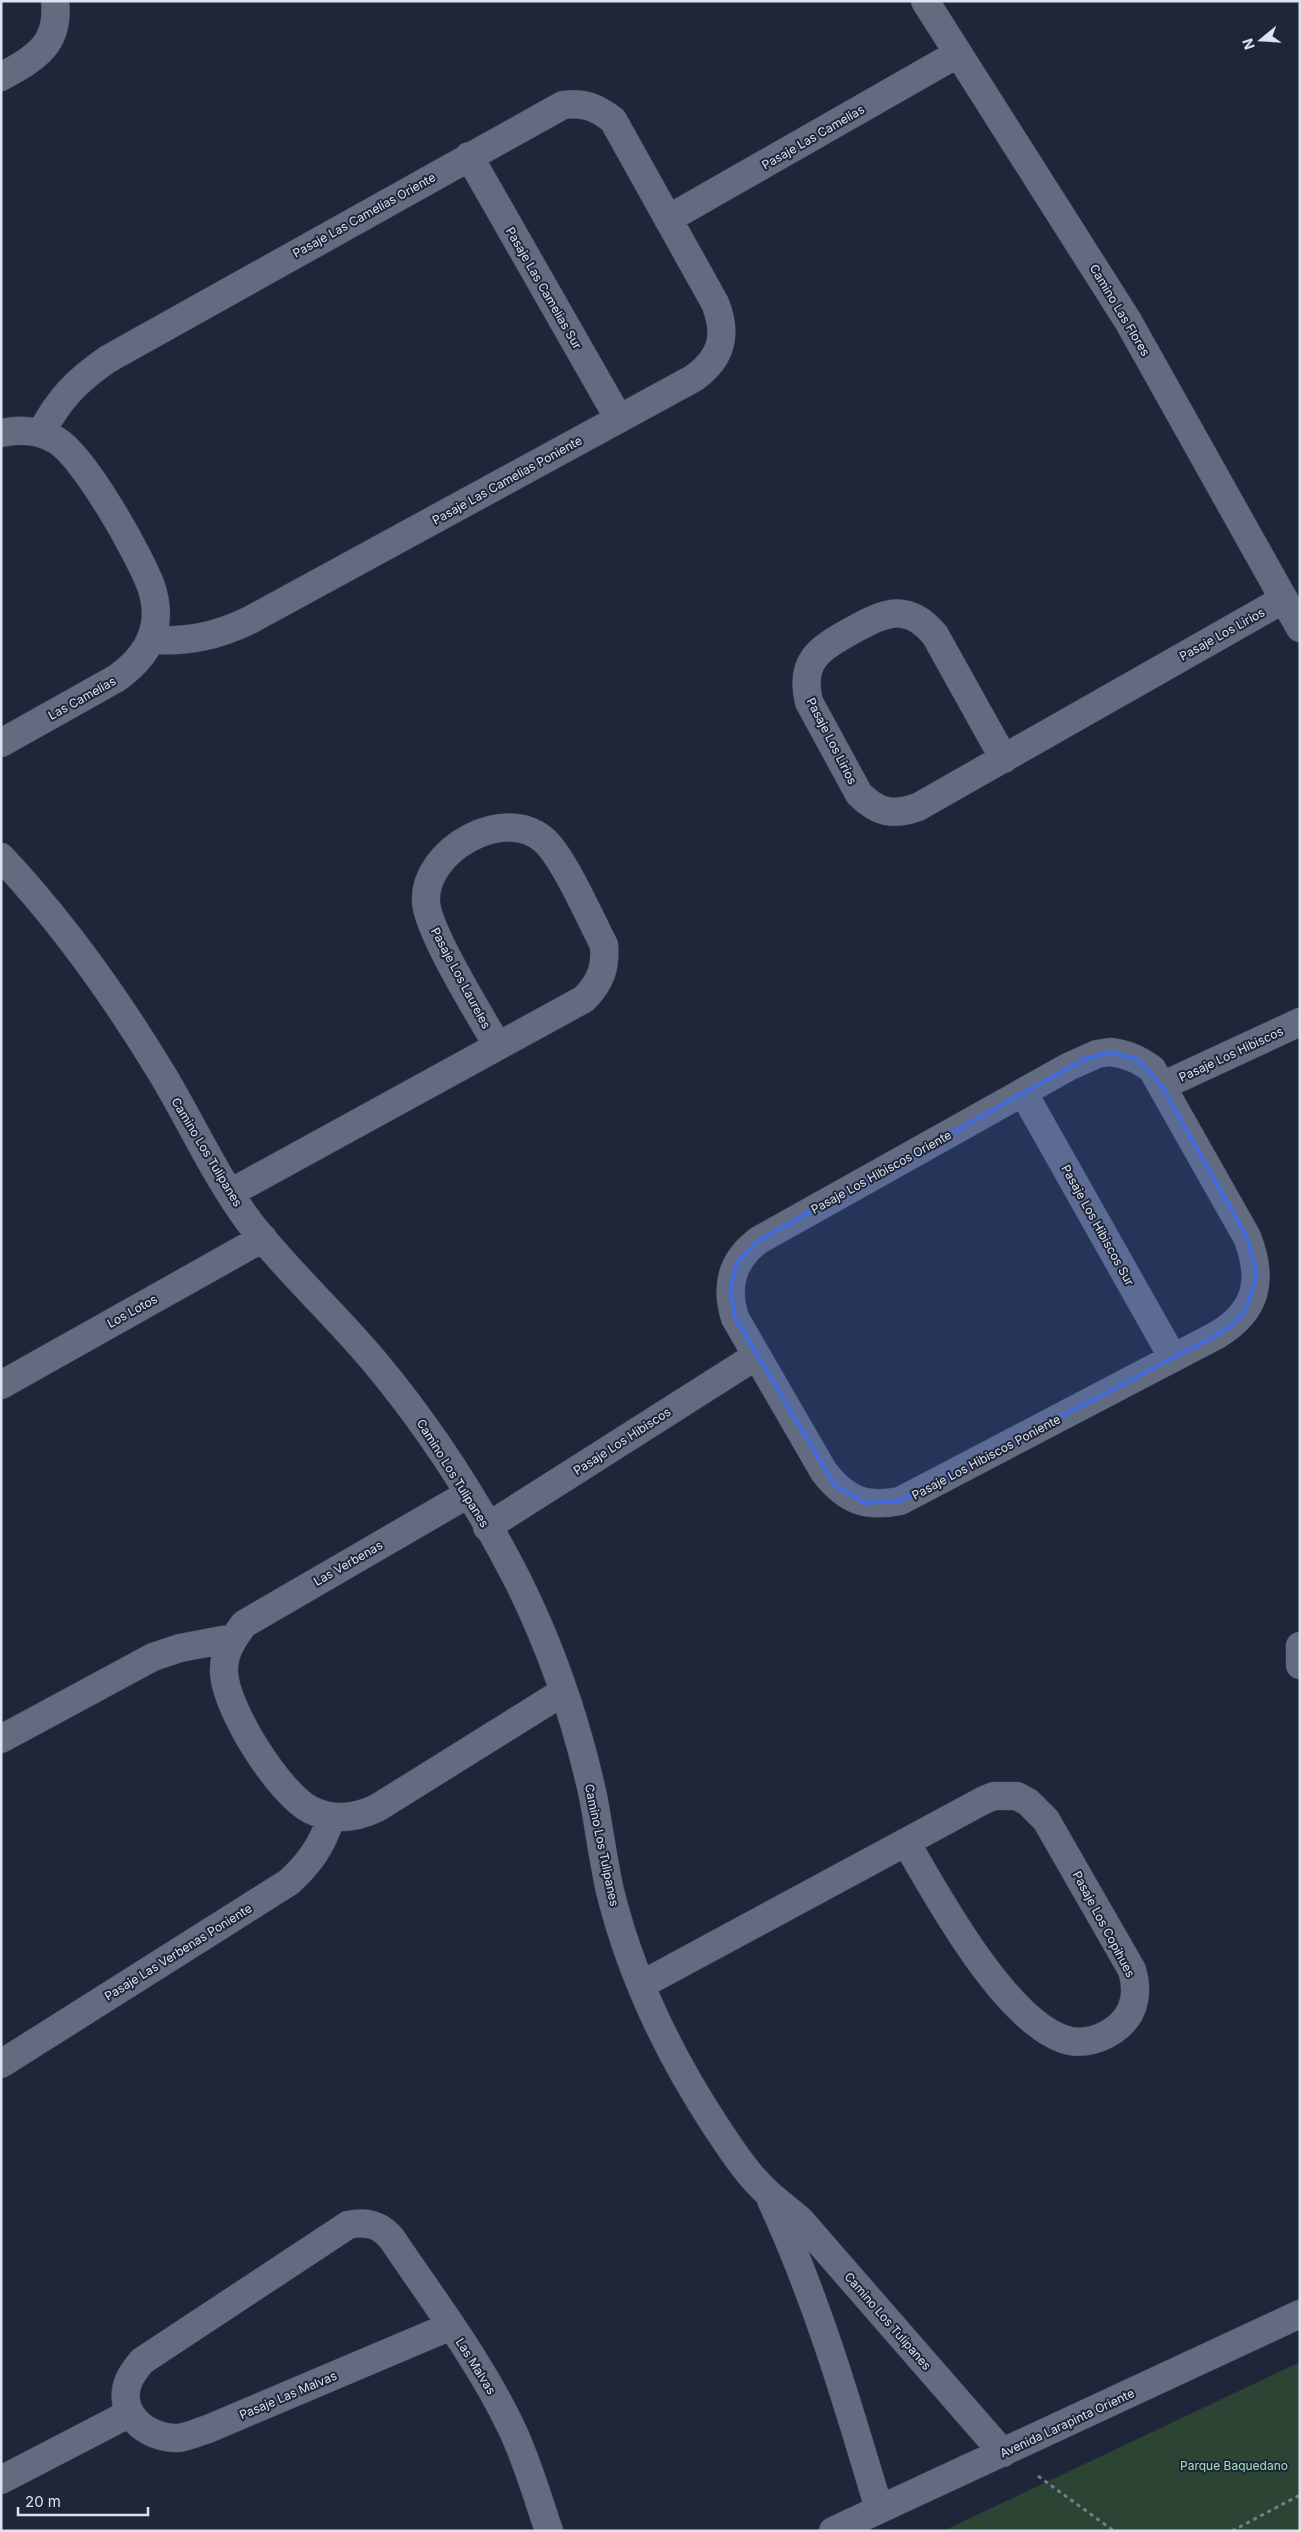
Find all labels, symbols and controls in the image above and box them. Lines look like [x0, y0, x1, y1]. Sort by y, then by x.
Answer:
north arrow [1236, 15, 1286, 65]
text: N [1238, 36, 1258, 52]
street label: Pasaje Las Camelias [759, 102, 867, 172]
street label: Pasaje Las Camelias Oriente [290, 169, 438, 261]
street label: Pasaje Las Camelias Sur [503, 224, 585, 352]
street label: Camino Las Flores [1087, 261, 1153, 359]
street label: Pasaje Las Camelias Poniente [429, 432, 585, 528]
street label: Pasaje Los Lirios [1177, 604, 1267, 664]
street label: Las Camelias [46, 673, 118, 723]
street label: Pasaje Los Lirios [804, 695, 860, 787]
street label: Pasaje Los Laureles [428, 925, 494, 1031]
street label: Pasaje Los Hibiscos [1177, 1023, 1285, 1085]
street label: Camino Los Tulipanes [168, 1095, 246, 1209]
street label: Pasaje Los Hibiscos Oriente [808, 1127, 954, 1217]
street label: Pasaje Los Hibiscos Sur [1058, 1162, 1138, 1288]
street label: Los Lotos [104, 1291, 160, 1331]
street label: Pasaje Los Hibiscos [570, 1404, 674, 1478]
street label: Pasaje Los Hibiscos Poniente [909, 1411, 1063, 1503]
street label: Camino Los Tulipanes [414, 1416, 492, 1530]
street label: Las Verbenas [311, 1537, 385, 1589]
street label: Camino Los Tulipanes [582, 1782, 622, 1908]
street label: Pasaje Los Copihues [1070, 1868, 1138, 1980]
street label: Pasaje Las Verbenas Poniente [102, 1900, 254, 2004]
street label: Camino Los Tulipanes [841, 2269, 935, 2373]
street label: Las Malvas [453, 2335, 499, 2397]
street label: Pasaje Las Malvas [237, 2368, 339, 2422]
street label: Avenida Larapinta Oriente [998, 2385, 1136, 2461]
park label: Parque Baquedano [1180, 2458, 1288, 2473]
scale bar [18, 2484, 148, 2516]
text: 20 m [25, 2492, 61, 2511]

